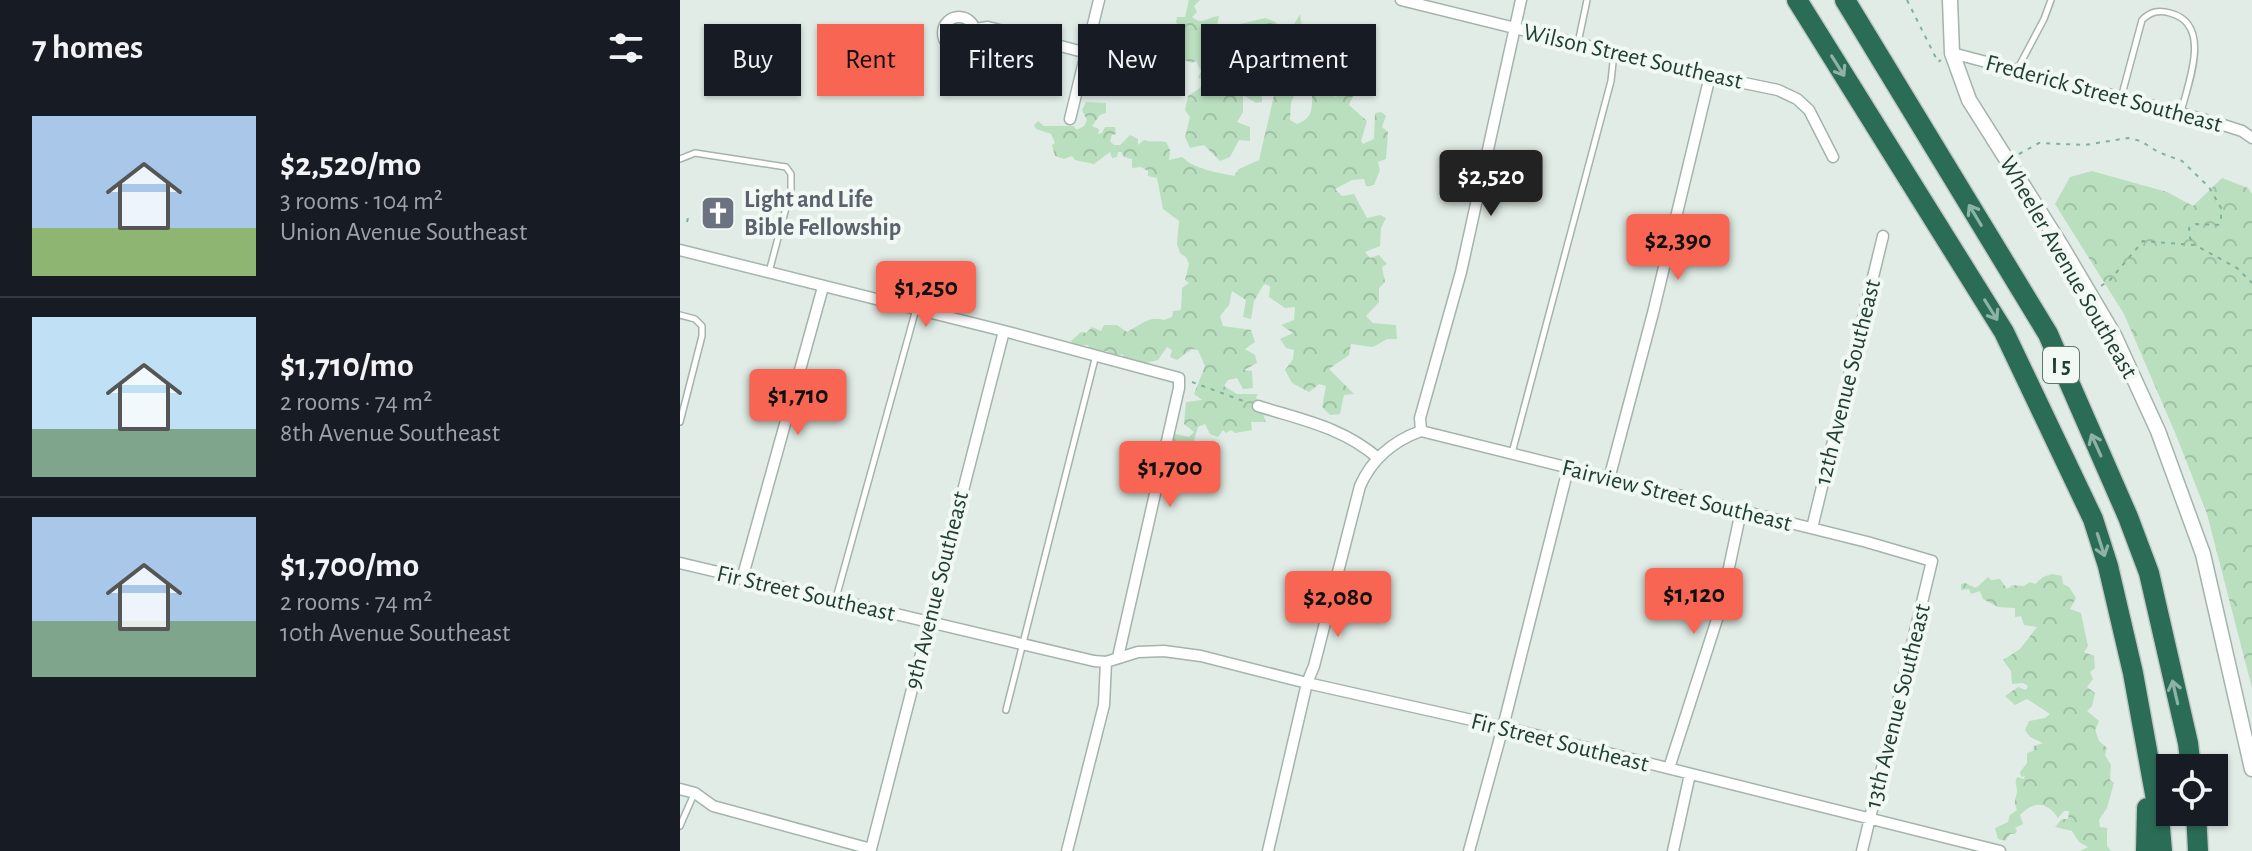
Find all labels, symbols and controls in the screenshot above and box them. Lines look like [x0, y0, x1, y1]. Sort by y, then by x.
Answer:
street label: Wilson Street Southeast [1521, 20, 1745, 94]
chip: Buy [704, 24, 801, 96]
chip: Rent [817, 24, 924, 96]
chip: Filters [940, 24, 1062, 96]
chip: New [1078, 24, 1185, 96]
chip: Apartment [1201, 24, 1376, 96]
icon: filters [604, 26, 648, 70]
text: 7 homes [32, 31, 143, 65]
street label: Frederick Street Southeast [1983, 51, 2225, 137]
one-way arrow [1831, 54, 1847, 77]
icon: home [96, 148, 192, 244]
text: $2,520/mo [280, 148, 421, 182]
pin: $2,520 [1426, 150, 1556, 218]
street label: Wheeler Avenue Southeast [1995, 152, 2142, 383]
text: $2,520 [1458, 163, 1524, 189]
text: 3 rooms · 104 m² [280, 188, 443, 214]
place label: Light and Life Bible Fellowship [744, 188, 901, 240]
church icon: Light and Life Bible Fellowship [699, 194, 737, 232]
one-way arrow [1967, 204, 1983, 227]
pin: $2,390 [1613, 214, 1743, 282]
text: Union Avenue Southeast [280, 219, 527, 245]
text: $2,390 [1644, 227, 1712, 253]
pin: $1,250 [861, 261, 991, 329]
text: $1,250 [894, 274, 958, 300]
street label: 12th Avenue Southeast [1811, 277, 1885, 487]
one-way arrow [1982, 299, 1999, 321]
road number: I 5 [2043, 347, 2079, 383]
icon: home [96, 349, 192, 445]
text: $1,710/mo [280, 349, 414, 383]
pin: $1,710 [733, 369, 863, 437]
text: $1,710 [767, 382, 829, 408]
text: 2 rooms · 74 m² [280, 389, 432, 415]
text: 8th Avenue Southeast [280, 420, 500, 446]
one-way arrow [2088, 433, 2103, 458]
pin: $1,700 [1105, 441, 1235, 509]
text: $1,700 [1137, 454, 1203, 480]
street label: Fairview Street Southeast [1559, 456, 1794, 536]
street label: 9th Avenue Southeast [901, 489, 973, 692]
one-way arrow [2095, 533, 2110, 558]
icon: home [96, 549, 192, 645]
text: $1,700/mo [280, 549, 419, 583]
street label: Fir Street Southeast [714, 562, 898, 626]
pin: $1,120 [1629, 568, 1759, 636]
pin: $2,080 [1273, 571, 1403, 639]
text: $1,120 [1663, 581, 1725, 607]
text: $2,080 [1303, 584, 1373, 610]
text: 2 rooms · 74 m² [280, 589, 432, 615]
street label: 13th Avenue Southeast [1861, 601, 1935, 811]
text: 10th Avenue Southeast [280, 620, 510, 646]
one-way arrow [2167, 679, 2182, 705]
street label: Fir Street Southeast [1469, 709, 1651, 777]
map controls [2156, 754, 2228, 826]
button: locate [2156, 754, 2228, 826]

